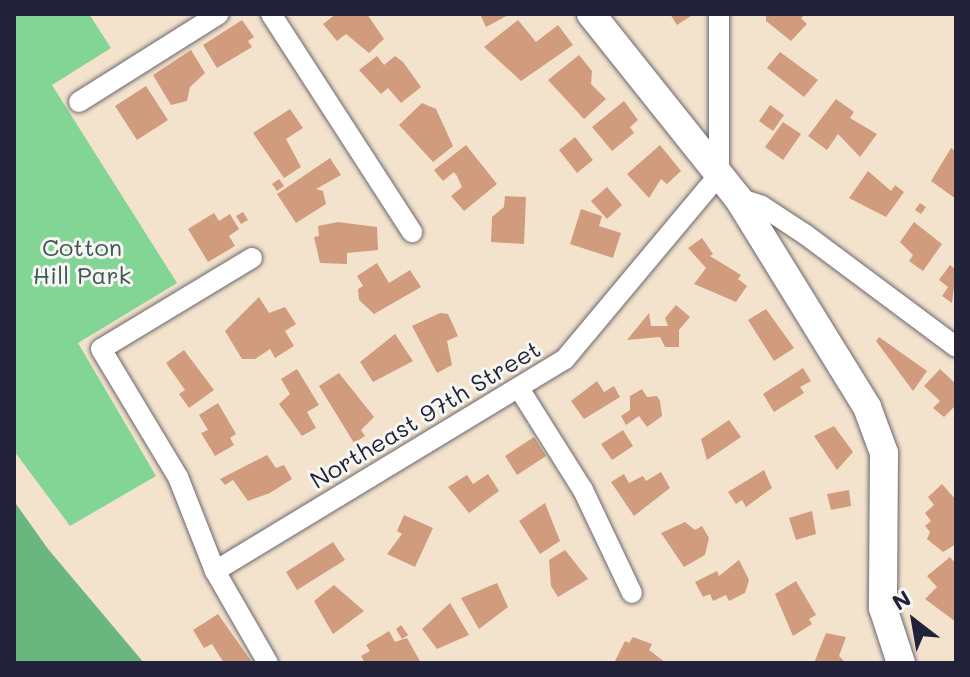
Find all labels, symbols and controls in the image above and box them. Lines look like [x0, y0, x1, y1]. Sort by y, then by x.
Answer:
park label: Cotton Hill Park [33, 233, 131, 289]
street label: Northeast 97th Street [305, 334, 545, 494]
north arrow [874, 581, 954, 661]
text: N [887, 583, 916, 617]

